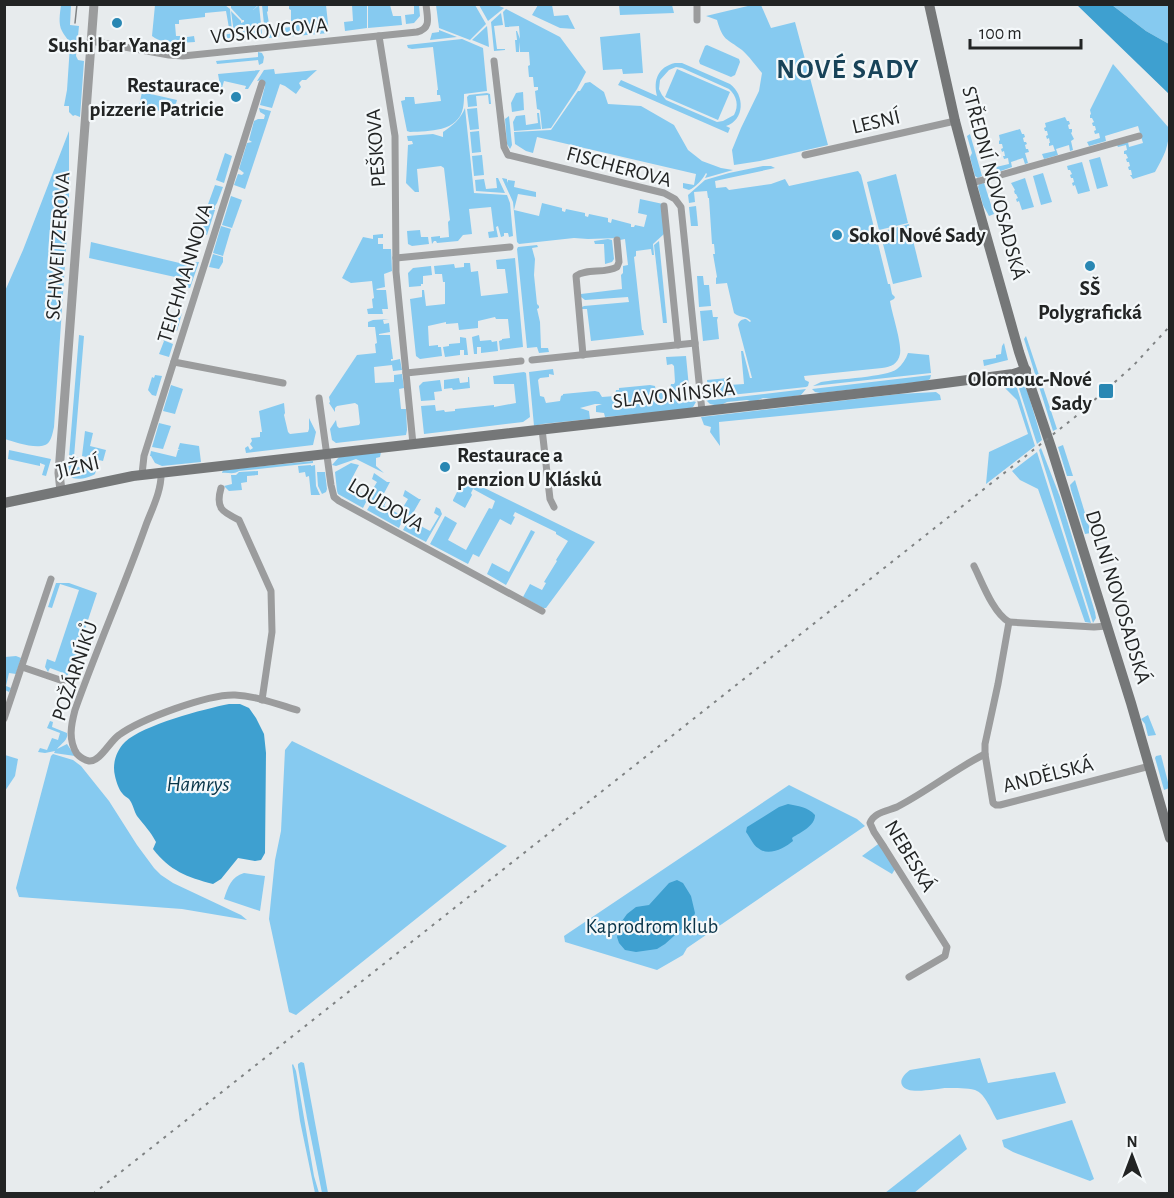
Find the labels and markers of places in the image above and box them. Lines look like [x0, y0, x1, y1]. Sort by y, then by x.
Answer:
marker: Sushi bar Yanagi [110, 16, 124, 30]
place label: Sushi bar Yanagi [48, 35, 186, 56]
place label: Restaurace, pizzerie Patricie [90, 75, 224, 120]
marker: Restaurace, pizzerie Patricie [229, 90, 243, 104]
place label: Sokol Nové Sady [849, 225, 986, 246]
marker: Sokol Nové Sady [830, 228, 844, 242]
marker: SŠ Polygrafická [1083, 259, 1097, 273]
place label: SŠ Polygrafická [1038, 276, 1142, 323]
place label: Olomouc-Nové Sady [968, 369, 1093, 414]
marker: Olomouc-Nové Sady [1097, 382, 1115, 400]
place label: Restaurace a penzion U Klásků [457, 445, 602, 490]
marker: Restaurace a penzion U Klásků [438, 460, 452, 474]

